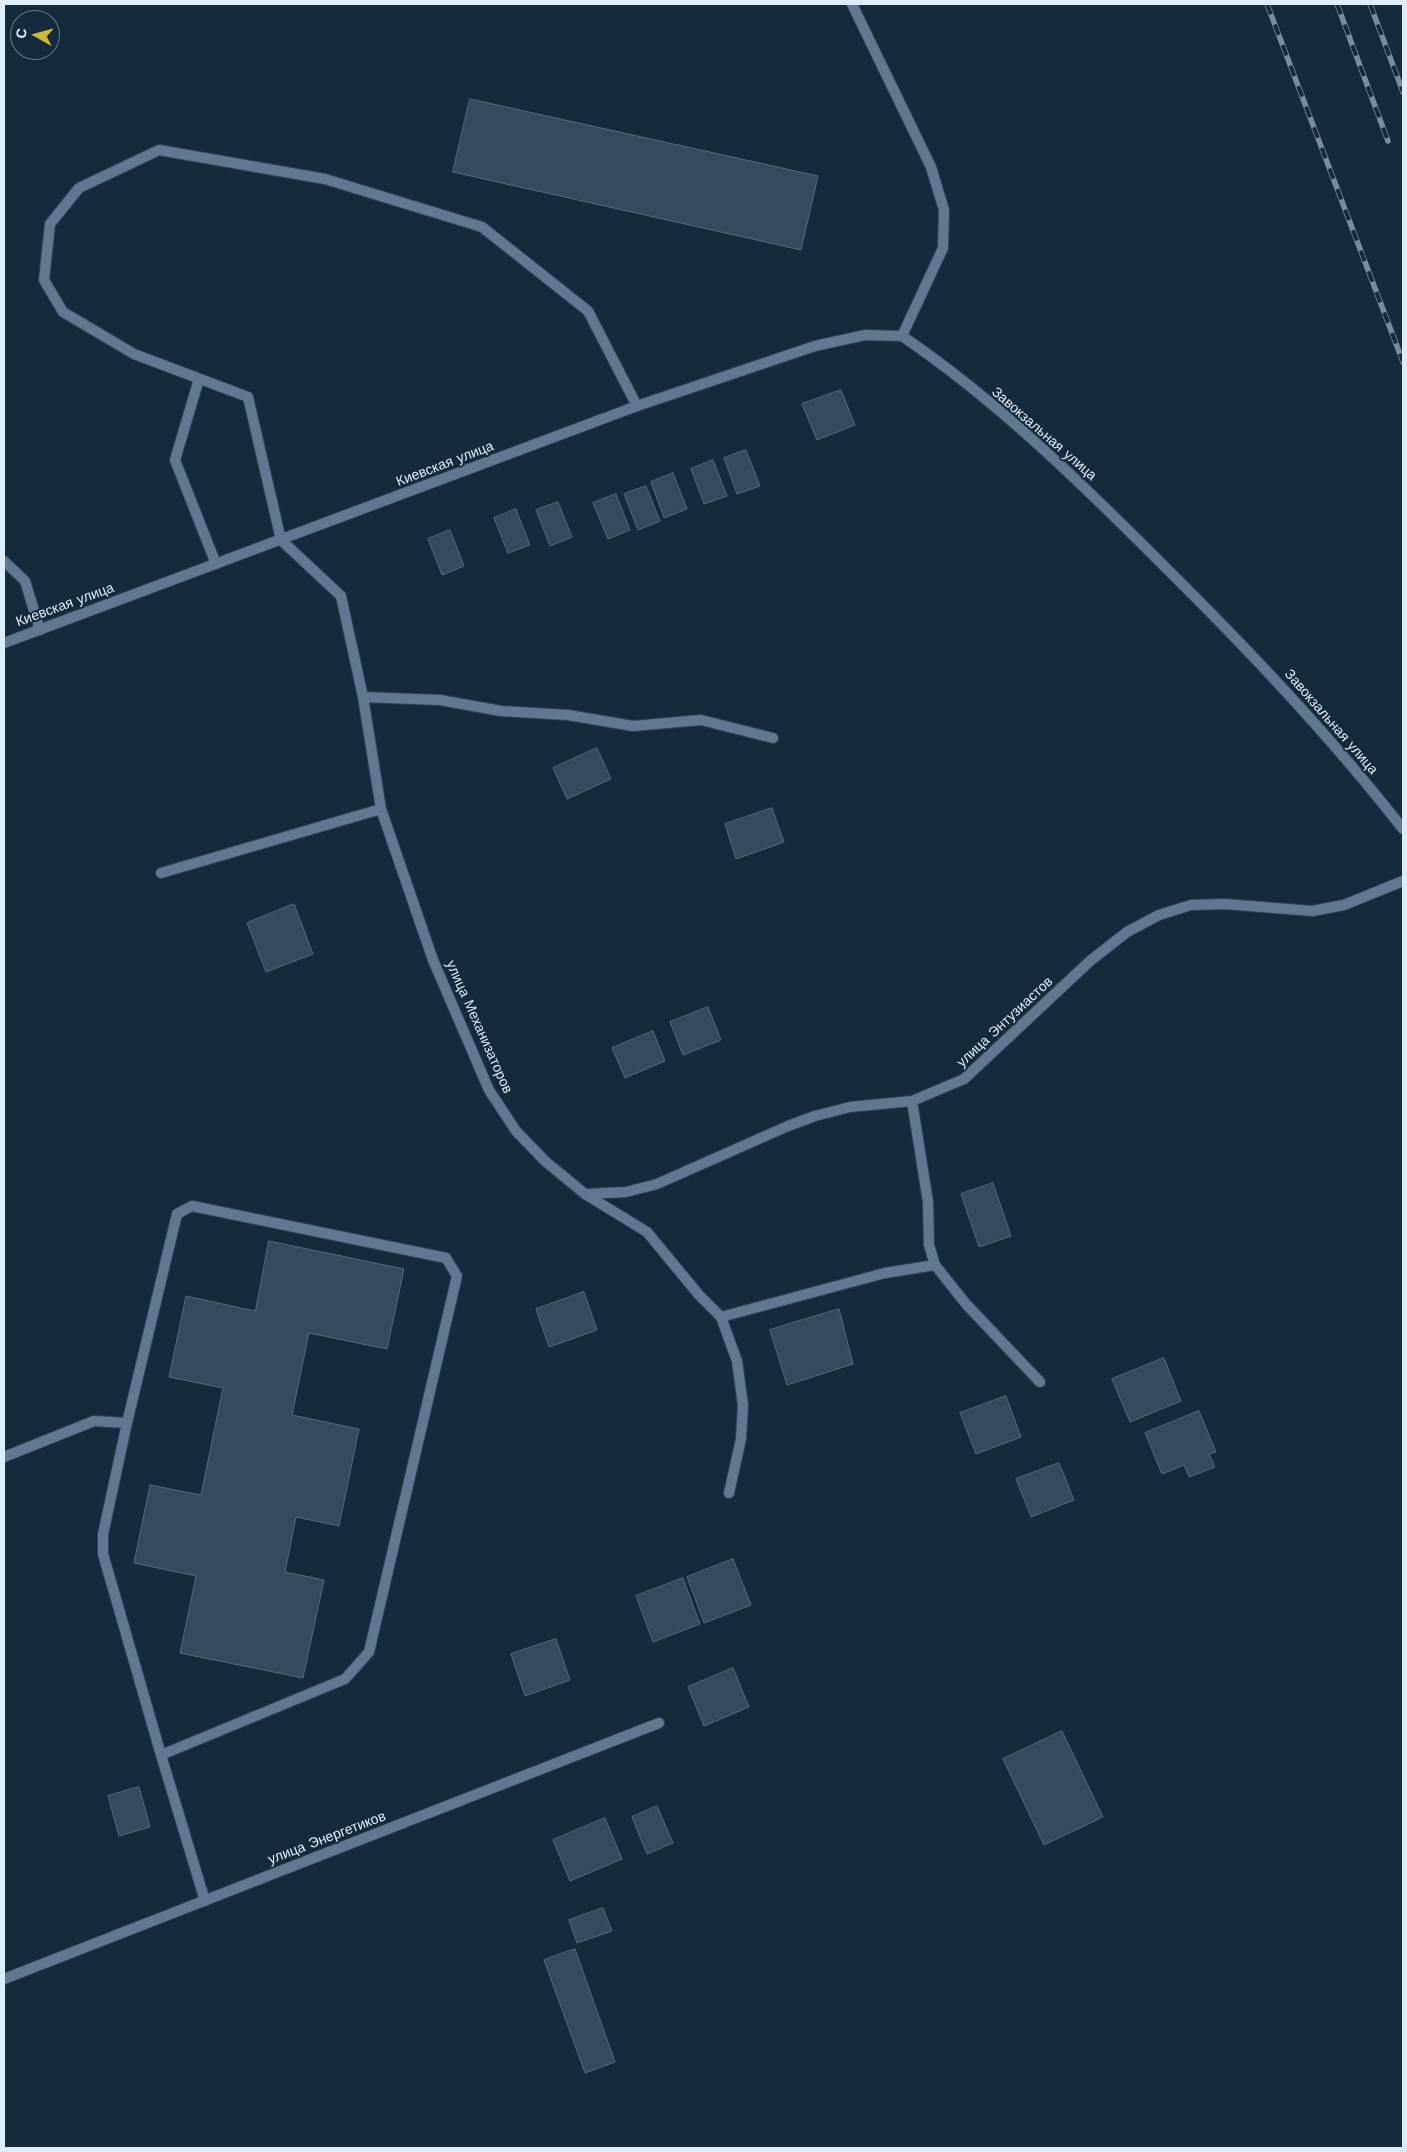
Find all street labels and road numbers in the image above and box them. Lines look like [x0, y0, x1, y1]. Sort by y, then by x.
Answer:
street label: Завокзальная улица [988, 384, 1100, 484]
street label: Киевская улица [394, 438, 496, 490]
street label: Киевская улица [14, 579, 116, 631]
street label: Завокзальная улица [1281, 666, 1381, 778]
street label: улица Механизаторов [442, 958, 516, 1096]
street label: улица Энтузиастов [954, 973, 1056, 1071]
street label: улица Энергетиков [266, 1808, 388, 1868]

